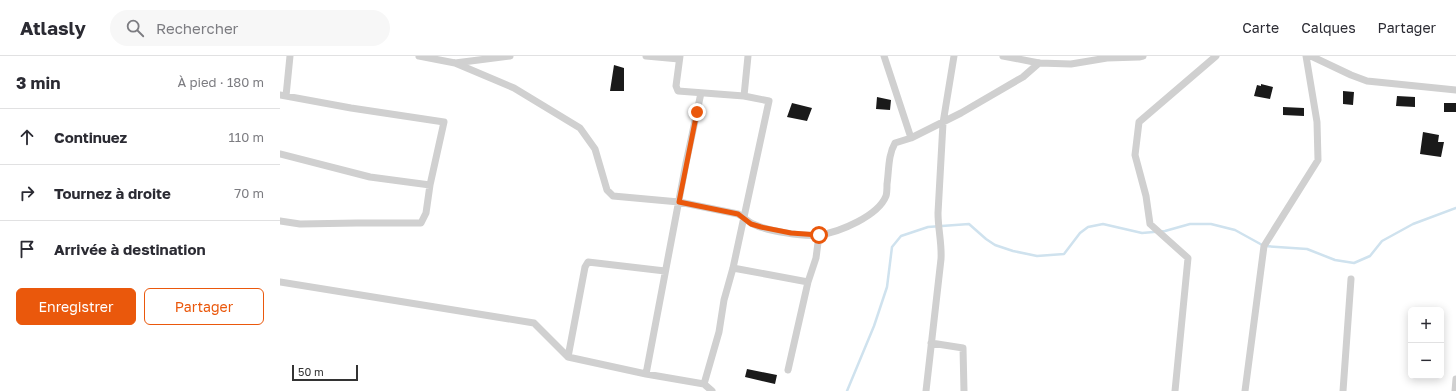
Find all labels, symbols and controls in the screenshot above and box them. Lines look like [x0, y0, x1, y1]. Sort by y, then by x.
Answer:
search box [110, 10, 390, 46]
text: Atlasly [20, 16, 86, 39]
icon: search [124, 17, 146, 39]
text: Rechercher [156, 19, 238, 37]
text: Carte [1242, 19, 1279, 36]
text: Calques [1301, 19, 1356, 36]
text: Partager [1378, 19, 1436, 36]
text: 3 min [16, 72, 60, 93]
text: À pied · 180 m [178, 74, 264, 90]
route end [688, 103, 706, 121]
icon: ahead [16, 126, 38, 148]
text: Continuez [54, 128, 127, 146]
text: 110 m [229, 129, 264, 145]
icon: right [16, 182, 38, 204]
text: Tournez à droite [54, 184, 171, 202]
text: 70 m [234, 185, 264, 201]
route start [810, 226, 828, 244]
icon: arrive [16, 238, 38, 260]
text: Arrivée à destination [54, 240, 206, 258]
button: Enregistrer [16, 288, 136, 325]
button: Partager [144, 288, 264, 325]
map controls [1408, 307, 1444, 379]
button: + [1408, 307, 1444, 343]
button: − [1408, 343, 1444, 379]
scale bar [292, 363, 358, 382]
text: 50 m [298, 365, 324, 378]

